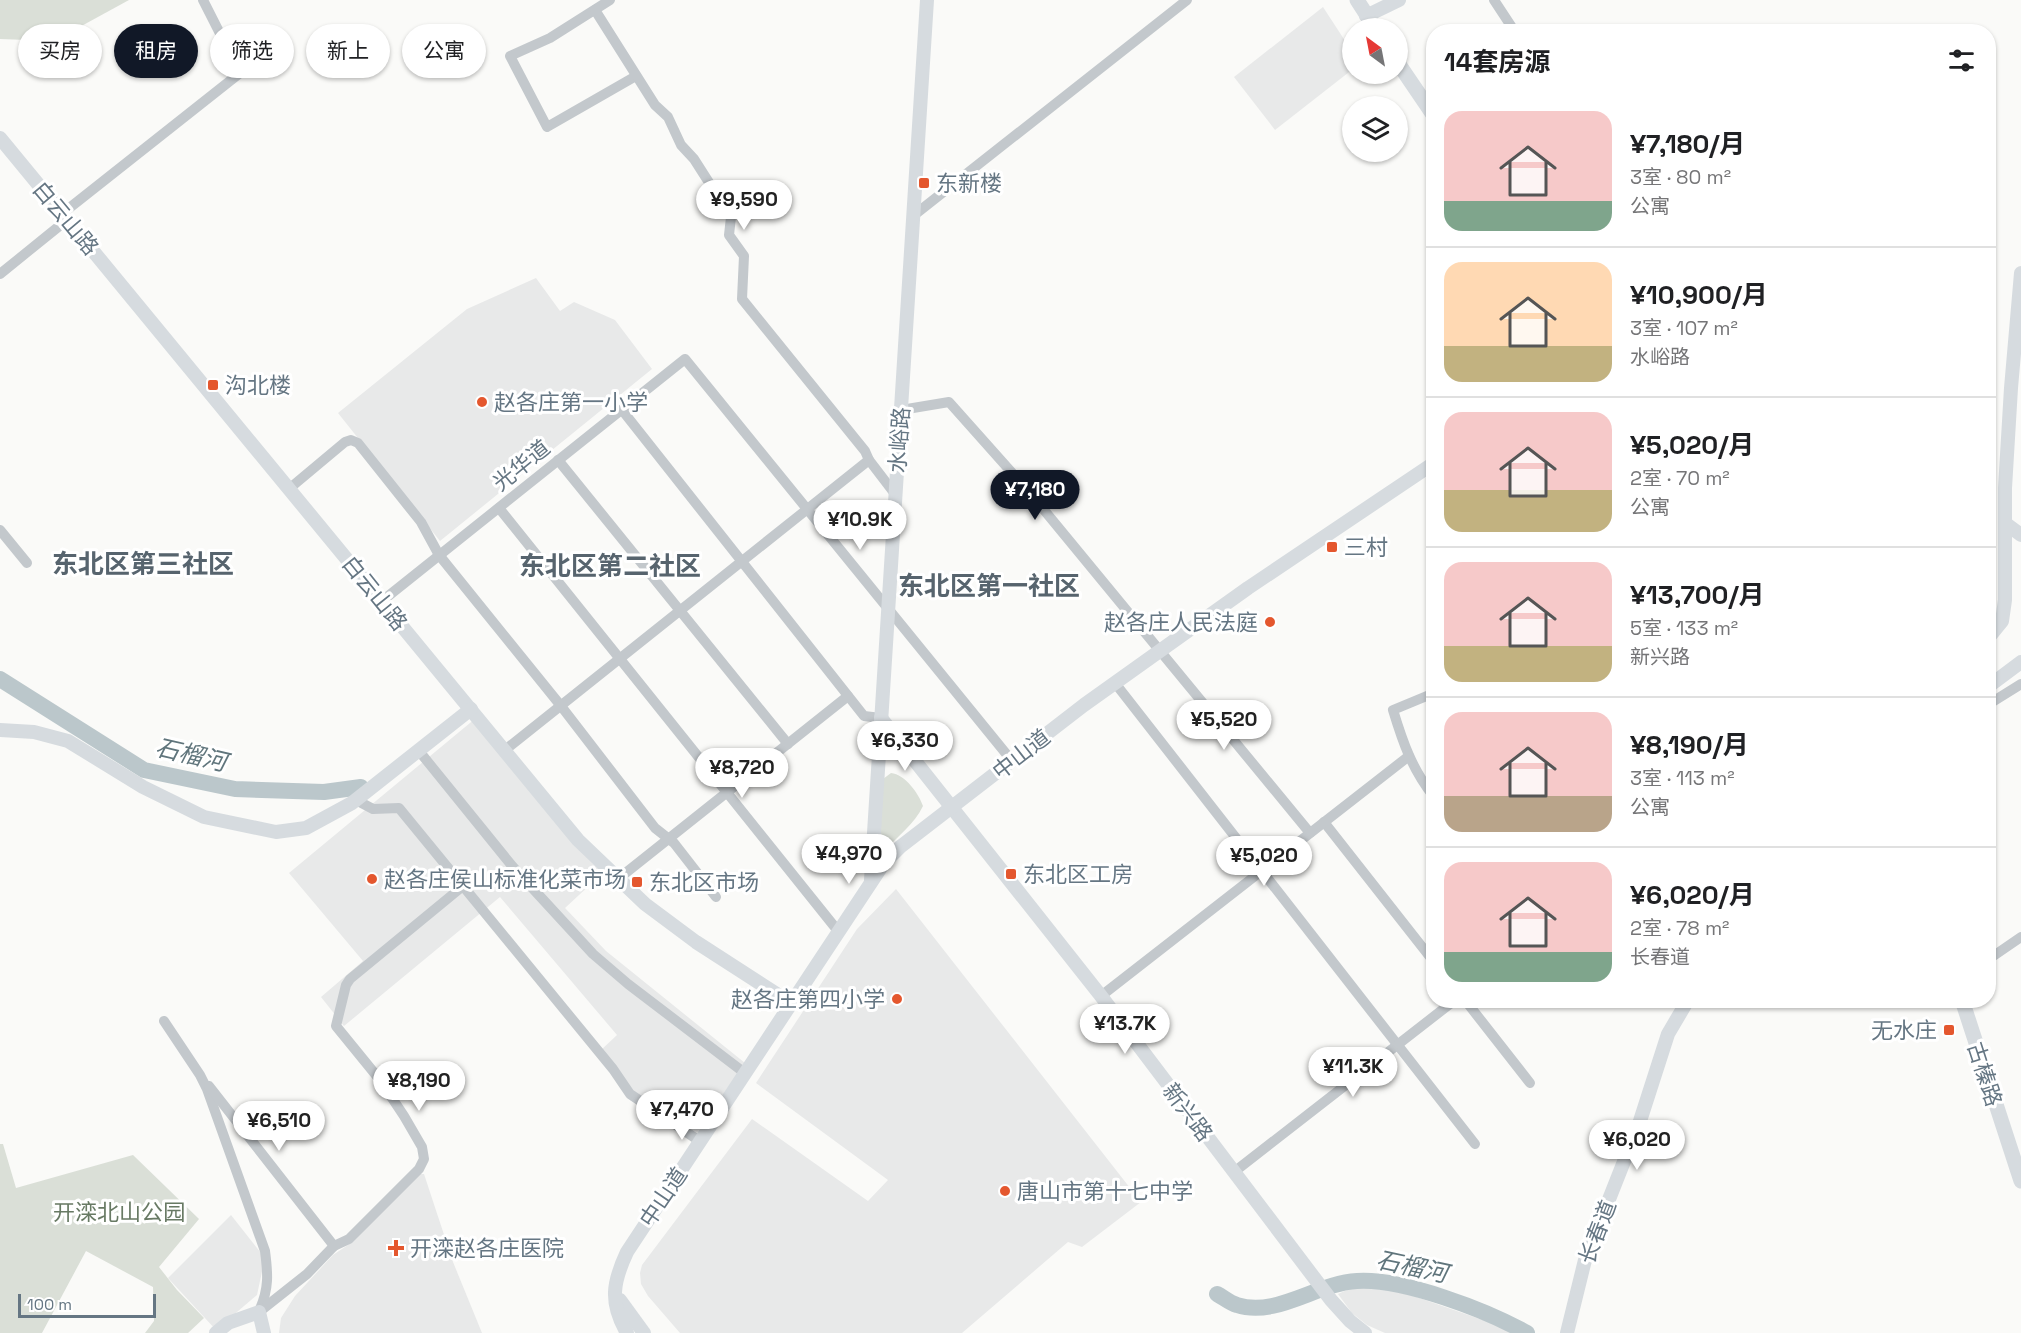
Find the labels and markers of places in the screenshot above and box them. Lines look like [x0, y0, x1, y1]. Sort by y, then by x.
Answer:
place label: 东新楼 [936, 169, 1002, 197]
marker: 东新楼 [917, 176, 931, 190]
pin: ¥9,590 [695, 180, 793, 231]
place label: 沟北楼 [225, 371, 291, 399]
marker: 沟北楼 [206, 378, 220, 392]
place label: 赵各庄第一小学 [494, 388, 648, 416]
marker: 赵各庄第一小学 [475, 395, 489, 409]
pin: ¥7,180 [986, 470, 1084, 521]
pin: ¥10.9K [811, 500, 909, 551]
place label: 三村 [1344, 533, 1388, 561]
marker: 三村 [1325, 540, 1339, 554]
place label: 赵各庄人民法庭 [1104, 608, 1258, 636]
marker: 赵各庄人民法庭 [1263, 615, 1277, 629]
pin: ¥5,520 [1175, 700, 1273, 751]
pin: ¥6,330 [856, 721, 954, 772]
pin: ¥8,720 [693, 748, 791, 799]
pin: ¥4,970 [800, 834, 898, 885]
pin: ¥5,020 [1215, 836, 1313, 887]
place label: 东北区工房 [1023, 860, 1133, 888]
place label: 赵各庄侯山标准化菜市场 [384, 865, 626, 893]
marker: 东北区工房 [1004, 867, 1018, 881]
place label: 东北区市场 [649, 868, 759, 896]
marker: 赵各庄侯山标准化菜市场 [365, 872, 379, 886]
marker: 东北区市场 [630, 875, 644, 889]
place label: 赵各庄第四小学 [731, 985, 885, 1013]
marker: 赵各庄第四小学 [890, 992, 904, 1006]
pin: ¥13.7K [1076, 1004, 1174, 1055]
place label: 无水庄 [1871, 1016, 1937, 1044]
marker: 无水庄 [1942, 1023, 1956, 1037]
pin: ¥11.3K [1304, 1047, 1402, 1098]
pin: ¥8,190 [370, 1061, 468, 1112]
pin: ¥7,470 [633, 1090, 731, 1141]
pin: ¥6,510 [230, 1101, 328, 1152]
pin: ¥6,020 [1588, 1120, 1686, 1171]
place label: 唐山市第十七中学 [1017, 1177, 1193, 1205]
marker: 唐山市第十七中学 [998, 1184, 1012, 1198]
place label: 开滦赵各庄医院 [410, 1234, 564, 1262]
marker: 开滦赵各庄医院 [387, 1239, 405, 1257]

